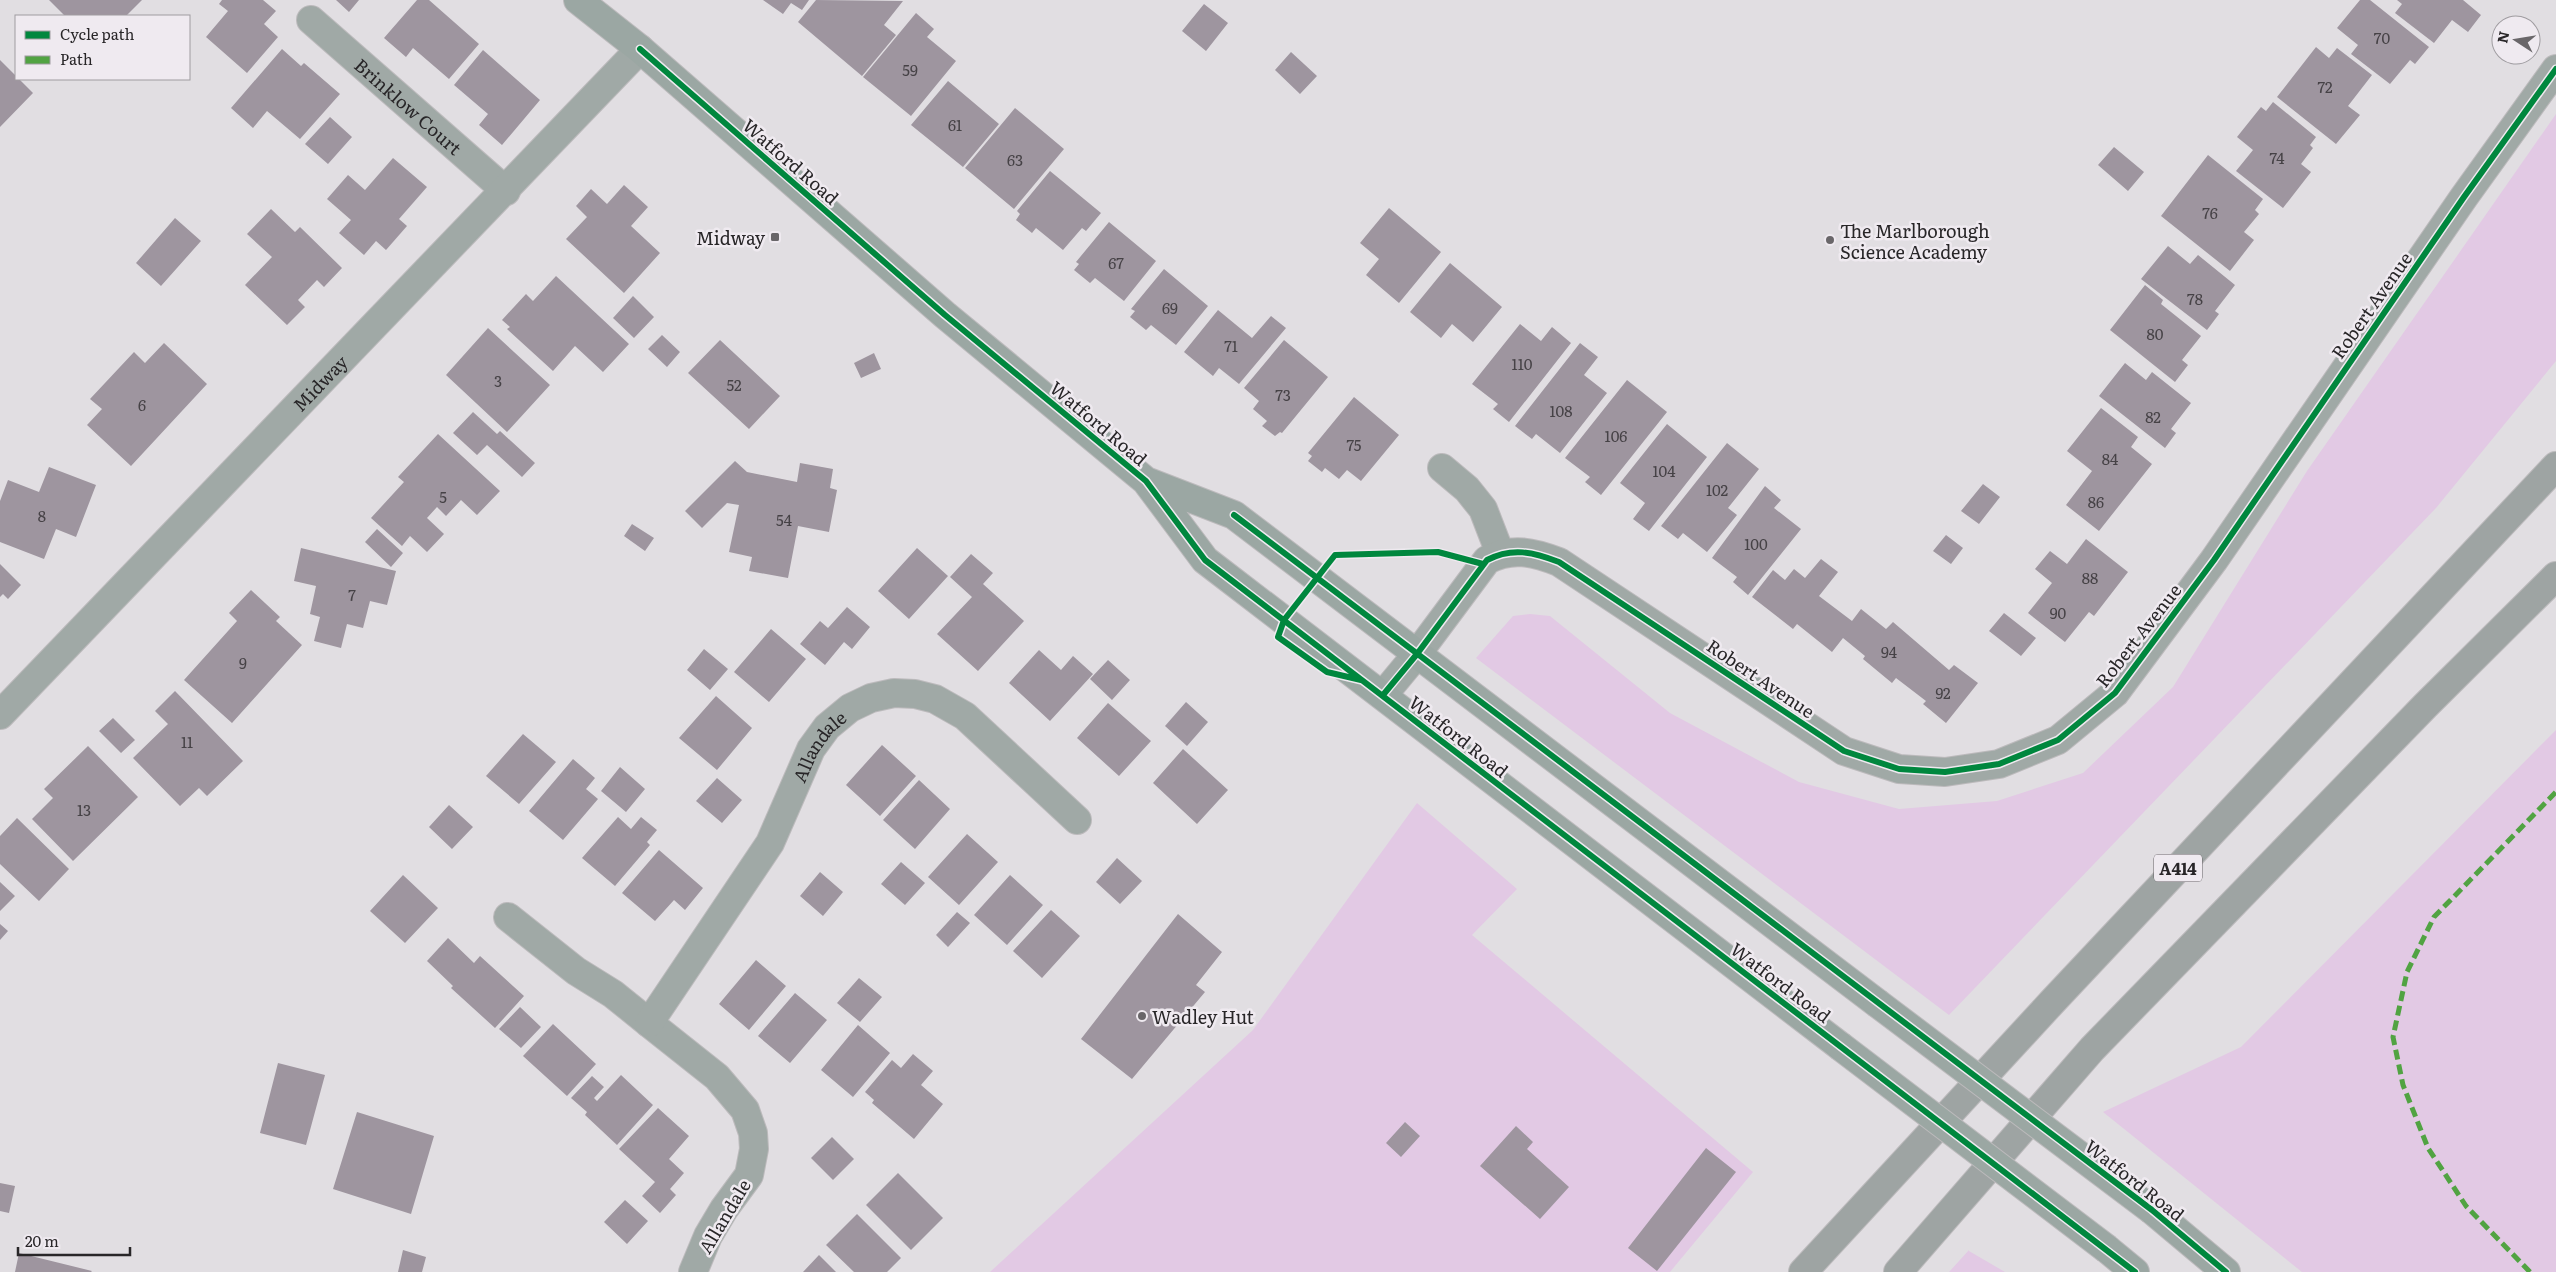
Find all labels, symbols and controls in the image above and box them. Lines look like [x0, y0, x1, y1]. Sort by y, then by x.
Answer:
legend [15, 15, 190, 80]
north arrow [2491, 15, 2541, 65]
text: Cycle path [60, 22, 135, 45]
house number: 70 [2374, 26, 2390, 49]
text: N [2491, 29, 2513, 45]
text: Path [60, 47, 93, 70]
street label: Brinklow Court [349, 51, 469, 161]
house number: 59 [902, 58, 918, 81]
house number: 72 [2317, 75, 2333, 98]
street label: Watford Road [737, 112, 845, 210]
house number: 61 [948, 113, 962, 136]
house number: 74 [2270, 146, 2284, 169]
house number: 63 [1007, 148, 1023, 171]
house number: 76 [2202, 201, 2218, 224]
place label: The Marlborough Science Academy [1840, 217, 1990, 265]
place label: Midway [696, 224, 766, 251]
marker: Midway [769, 231, 781, 243]
marker: The Marlborough Science Academy [1824, 234, 1836, 246]
street label: Robert Avenue [2324, 246, 2418, 364]
house number: 67 [1108, 251, 1124, 274]
house number: 78 [2187, 287, 2203, 310]
house number: 69 [1162, 296, 1178, 319]
house number: 80 [2147, 322, 2164, 345]
house number: 71 [1224, 334, 1238, 357]
street label: Midway [286, 348, 354, 417]
house number: 110 [1512, 352, 1533, 375]
house number: 3 [494, 369, 502, 392]
house number: 52 [726, 373, 742, 396]
street label: Watford Road [1045, 374, 1153, 472]
house number: 73 [1275, 383, 1291, 406]
house number: 6 [138, 393, 146, 416]
house number: 108 [1549, 399, 1573, 422]
house number: 82 [2145, 405, 2161, 428]
house number: 106 [1605, 424, 1627, 447]
house number: 75 [1347, 433, 1362, 456]
house number: 84 [2102, 447, 2118, 470]
house number: 104 [1652, 459, 1676, 482]
house number: 102 [1706, 478, 1729, 501]
house number: 5 [439, 485, 447, 508]
house number: 86 [2088, 490, 2104, 513]
house number: 8 [38, 504, 46, 527]
house number: 54 [776, 508, 792, 531]
house number: 100 [1744, 532, 1768, 555]
house number: 88 [2082, 566, 2098, 589]
street label: Robert Avenue [2089, 577, 2187, 693]
house number: 7 [348, 583, 356, 606]
house number: 90 [2050, 601, 2067, 624]
street label: Robert Avenue [1702, 632, 1820, 724]
house number: 94 [1881, 640, 1897, 663]
house number: 9 [239, 651, 247, 674]
house number: 92 [1935, 681, 1951, 704]
street label: Watford Road [1404, 689, 1514, 783]
street label: Allandale [785, 703, 852, 786]
house number: 11 [181, 730, 193, 753]
house number: 13 [77, 798, 91, 821]
road number: A414 [2154, 854, 2202, 881]
street label: Watford Road [1725, 935, 1837, 1029]
place label: Wadley Hut [1152, 1003, 1255, 1030]
marker: Wadley Hut [1136, 1010, 1148, 1022]
street label: Watford Road [2080, 1133, 2190, 1227]
street label: Allandale [691, 1174, 757, 1258]
scale bar [18, 1224, 130, 1256]
text: 20 m [25, 1229, 59, 1252]

